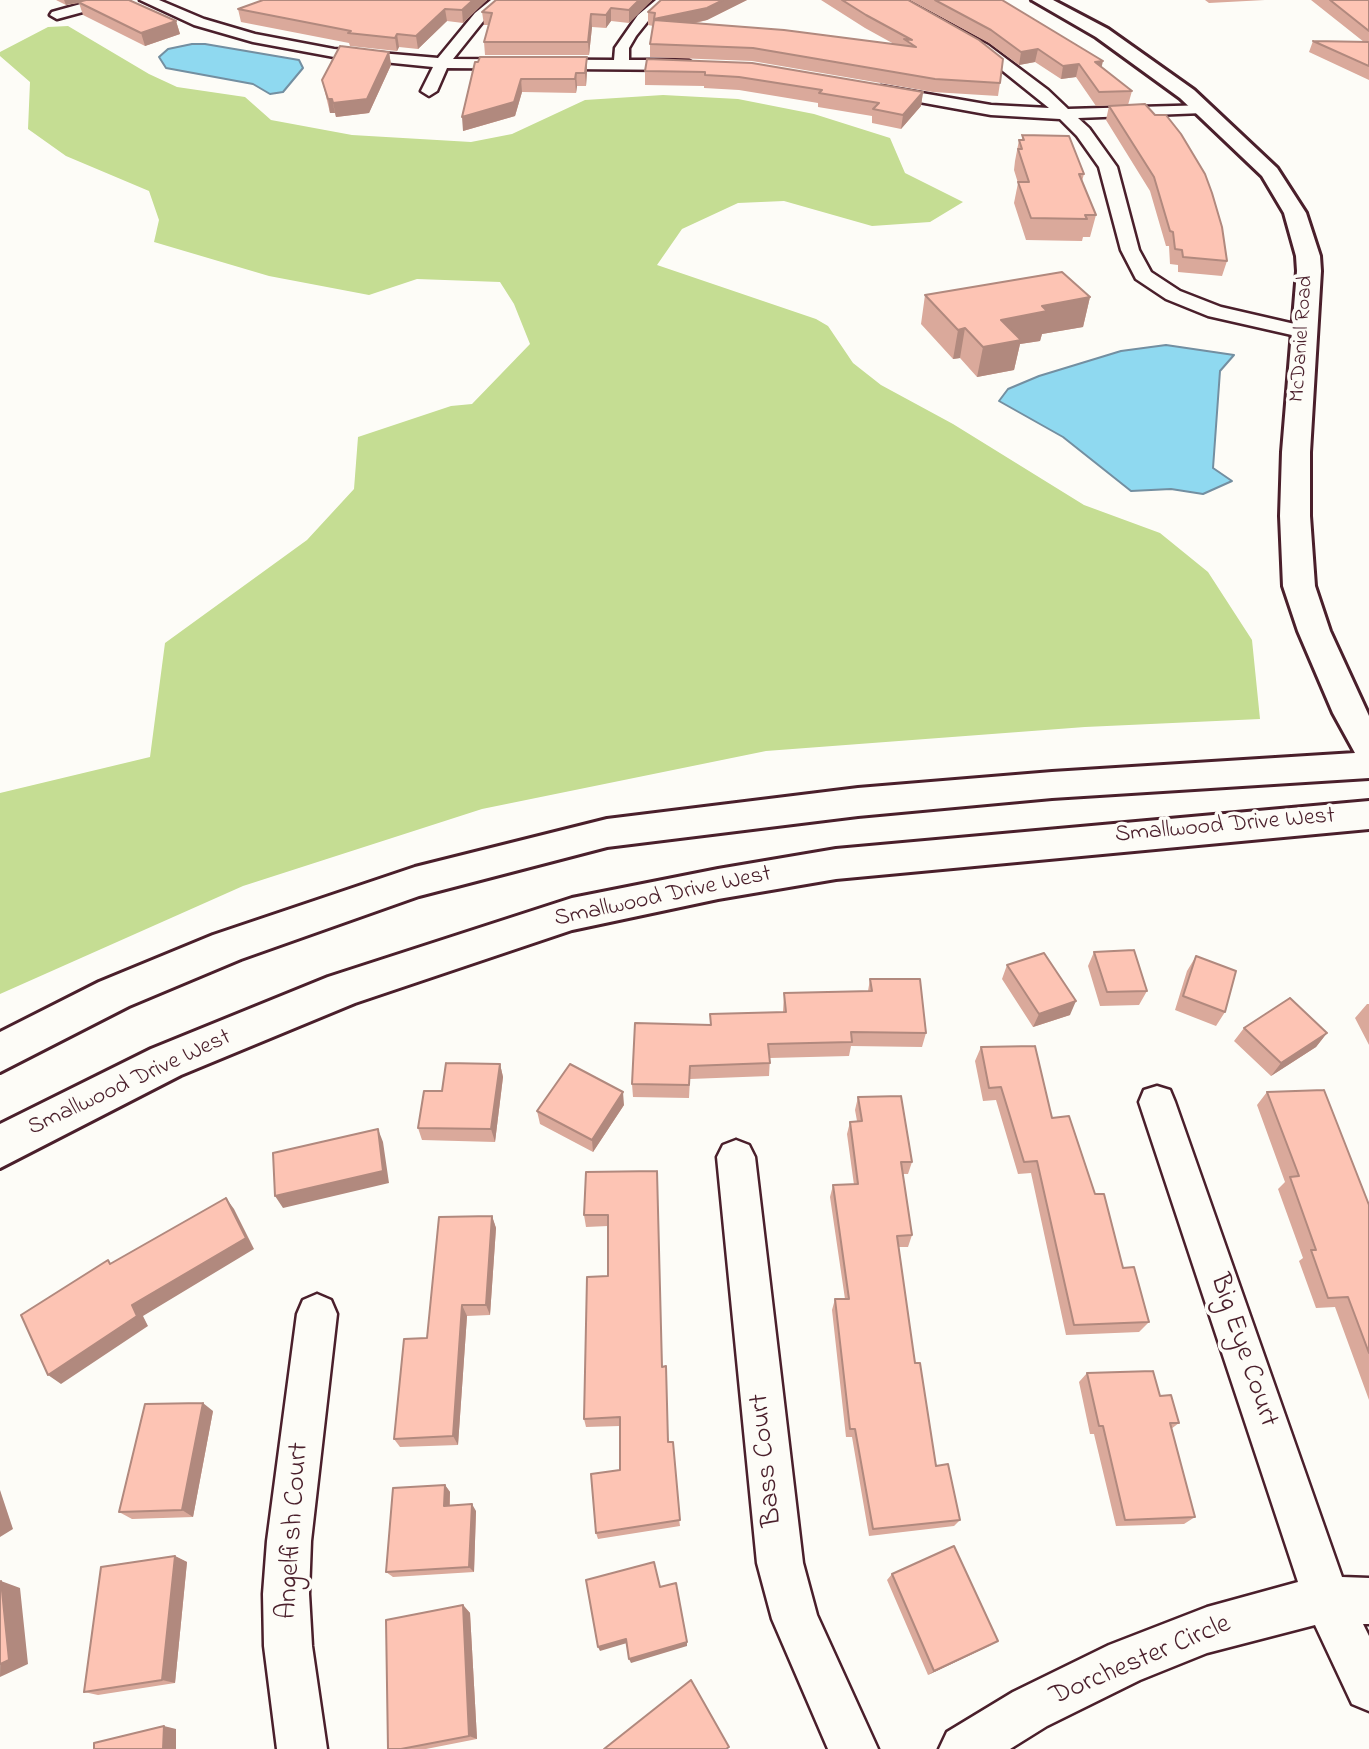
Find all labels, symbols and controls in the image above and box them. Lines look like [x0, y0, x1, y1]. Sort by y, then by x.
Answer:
street label: McDaniel Road [1286, 275, 1320, 403]
street label: Smallwood Drive West [1114, 803, 1336, 851]
street label: Smallwood Drive West [552, 861, 774, 935]
street label: Smallwood Drive West [24, 1024, 236, 1144]
street label: Big Eye Court [1200, 1270, 1284, 1432]
street label: Bass Court [744, 1392, 792, 1528]
street label: Angelfish Court [272, 1441, 318, 1621]
street label: Dorchester Circle [1046, 1609, 1236, 1715]

